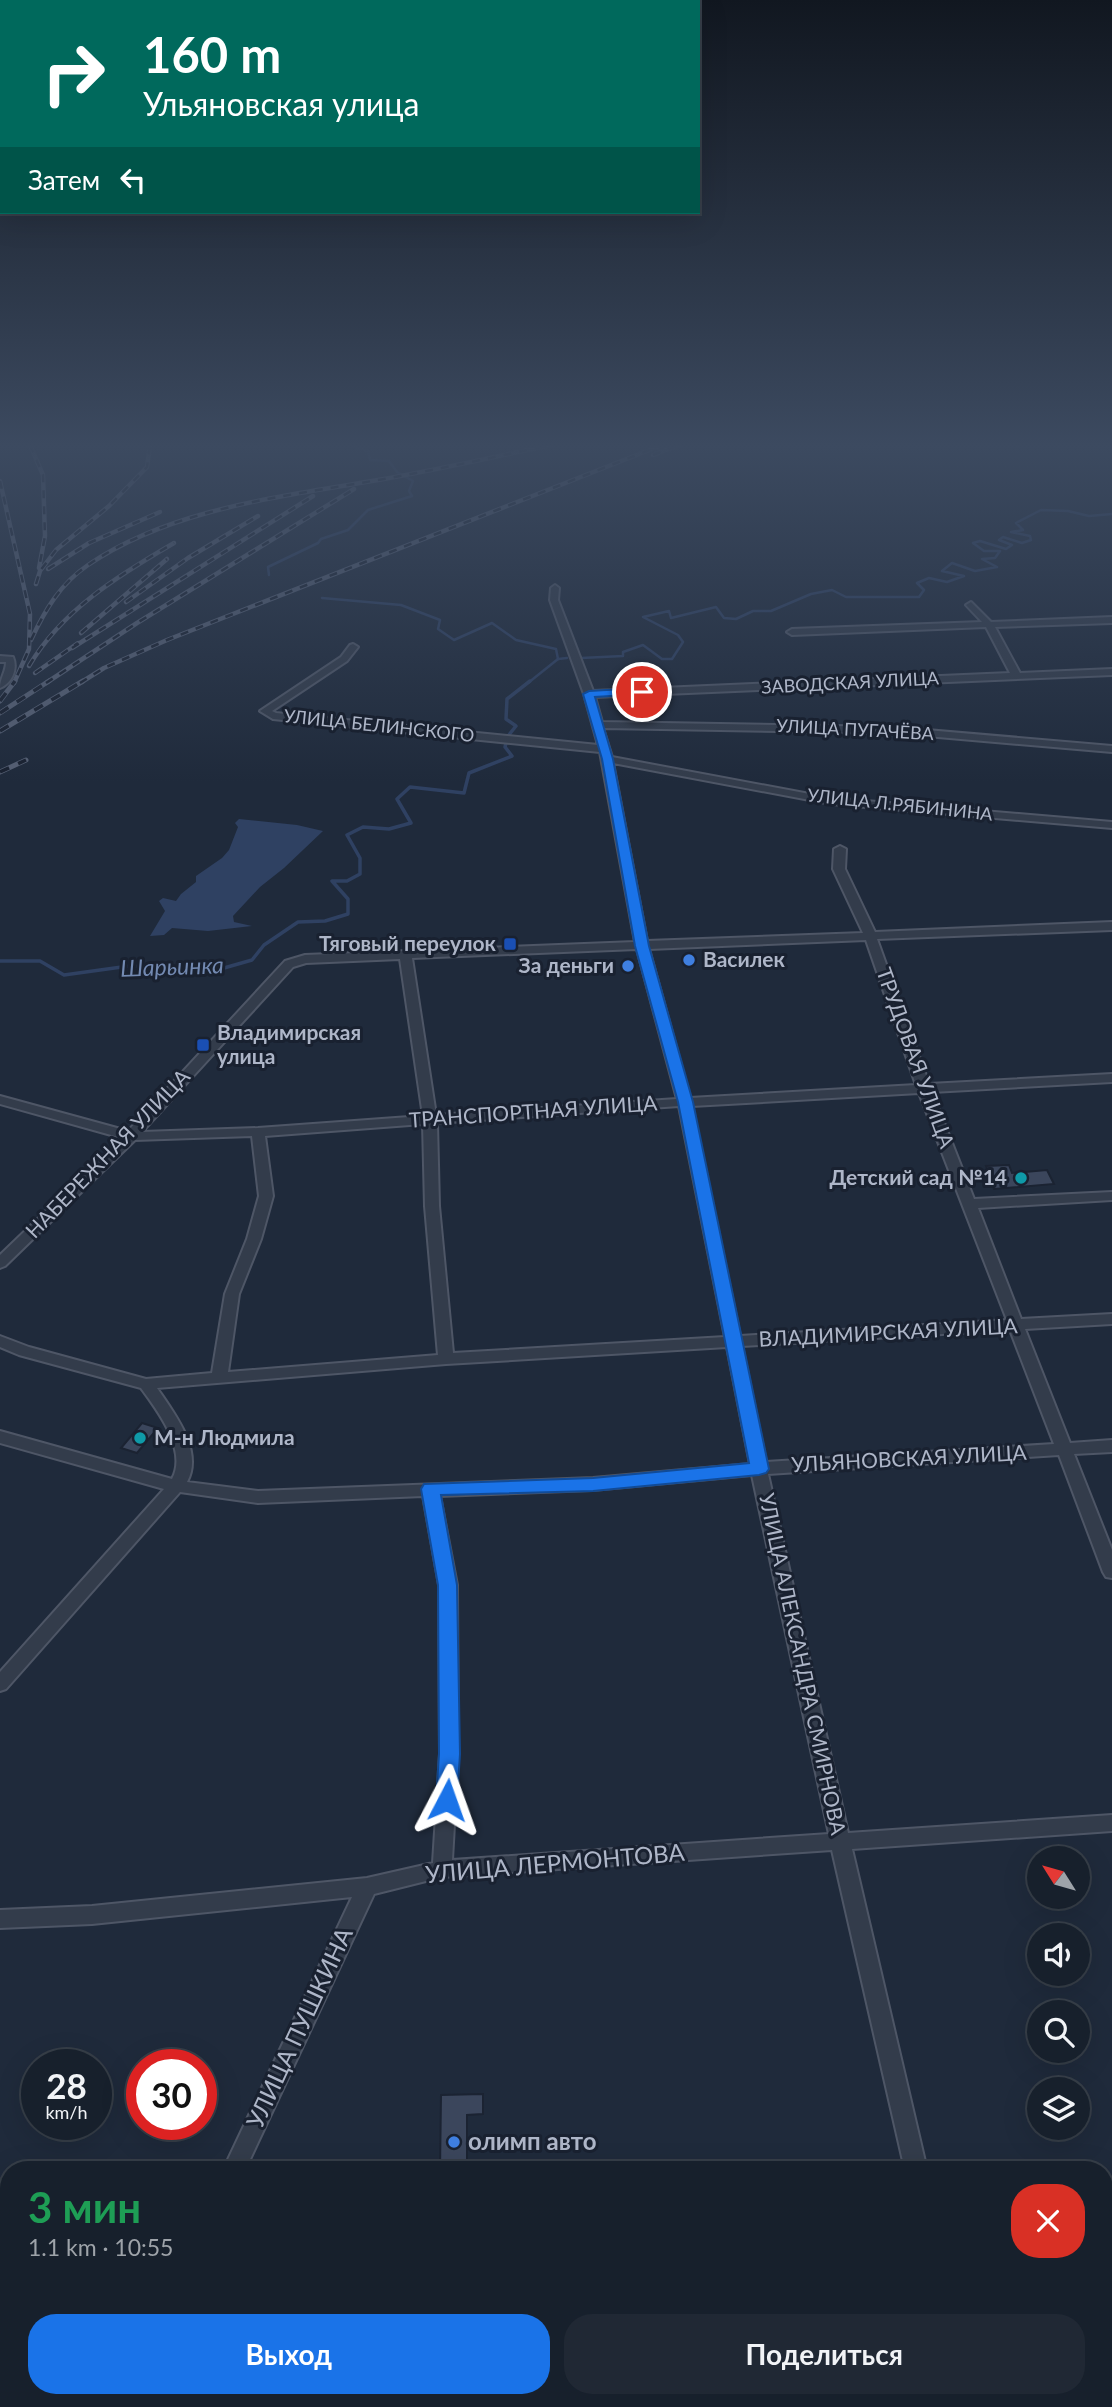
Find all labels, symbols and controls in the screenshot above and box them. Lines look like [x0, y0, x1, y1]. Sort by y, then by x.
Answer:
text: 160 m [143, 25, 281, 83]
icon: right [28, 28, 119, 119]
text: Ульяновская улица [143, 84, 420, 123]
icon: left [114, 161, 152, 199]
text: Затем [28, 164, 100, 196]
pin [612, 662, 672, 722]
street label: ЗАВОДСКАЯ УЛИЦА [761, 666, 940, 698]
icon: arrive [623, 673, 661, 711]
street label: УЛИЦА БЕЛИНСКОГО [283, 704, 475, 746]
street label: УЛИЦА ПУГАЧЁВА [776, 714, 935, 744]
street label: УЛИЦА Л.РЯБИНИНА [806, 783, 995, 825]
place label: Тяговый переулок [319, 930, 497, 955]
marker: Тяговый переулок [502, 936, 518, 952]
place label: Василек [703, 946, 785, 971]
water label: Шарьинка [120, 950, 224, 982]
place label: За деньги [519, 952, 614, 977]
marker: Василек [681, 952, 697, 968]
marker: За деньги [620, 958, 636, 974]
street label: ТРУДОВАЯ УЛИЦА [872, 964, 961, 1152]
place label: Владимирская улица [217, 1019, 361, 1068]
marker: Владимирская улица [195, 1037, 211, 1053]
street label: НАБЕРЕЖНАЯ УЛИЦА [20, 1063, 195, 1243]
street label: ТРАНСПОРТНАЯ УЛИЦА [408, 1089, 659, 1132]
place label: Детский сад №14 [830, 1164, 1007, 1189]
marker: Детский сад №14 [1013, 1170, 1029, 1186]
street label: ВЛАДИМИРСКАЯ УЛИЦА [758, 1312, 1019, 1351]
place label: М-н Людмила [154, 1424, 295, 1449]
marker: М-н Людмила [132, 1430, 148, 1446]
street label: УЛЬЯНОВСКАЯ УЛИЦА [791, 1439, 1028, 1476]
street label: УЛИЦА АЛЕКСАНДРА СМИРНОВА [755, 1491, 852, 1838]
position arrow [410, 1763, 484, 1837]
street label: УЛИЦА ЛЕРМОНТОВА [424, 1837, 686, 1888]
north arrow [1027, 1846, 1090, 1909]
map controls [1027, 1846, 1090, 2140]
street label: УЛИЦА ПУШКИНА [239, 1922, 358, 2132]
button: sound [1027, 1923, 1090, 1986]
button: search [1027, 2000, 1090, 2063]
speed limit sign: 30 [126, 2049, 217, 2140]
text: 28 [46, 2064, 87, 2106]
button: layers [1027, 2077, 1090, 2140]
text: km/h [45, 2101, 88, 2123]
place label: олимп авто [468, 2126, 596, 2155]
marker: олимп авто [446, 2134, 462, 2150]
text: 3 мин [28, 2182, 141, 2232]
button: close [1011, 2184, 1085, 2258]
text: 1.1 km · 10:55 [28, 2233, 173, 2261]
button: Выход [28, 2314, 550, 2394]
button: Поделиться [564, 2314, 1085, 2394]

